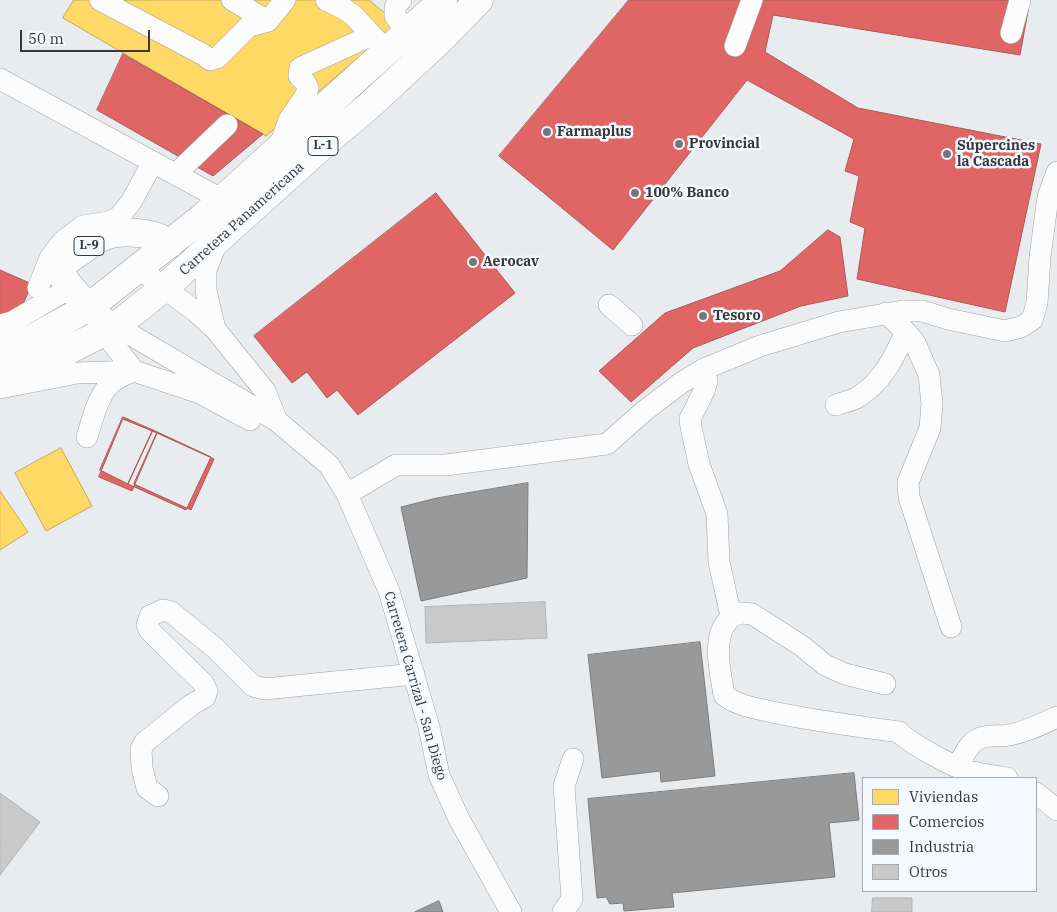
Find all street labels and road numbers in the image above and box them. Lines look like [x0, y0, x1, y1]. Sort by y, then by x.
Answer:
road number: L-1 [308, 136, 338, 156]
street label: Carretera Panamericana [176, 159, 308, 279]
road number: L-9 [74, 237, 104, 256]
street label: Carretera Carrizal - San Diego [380, 590, 450, 782]

